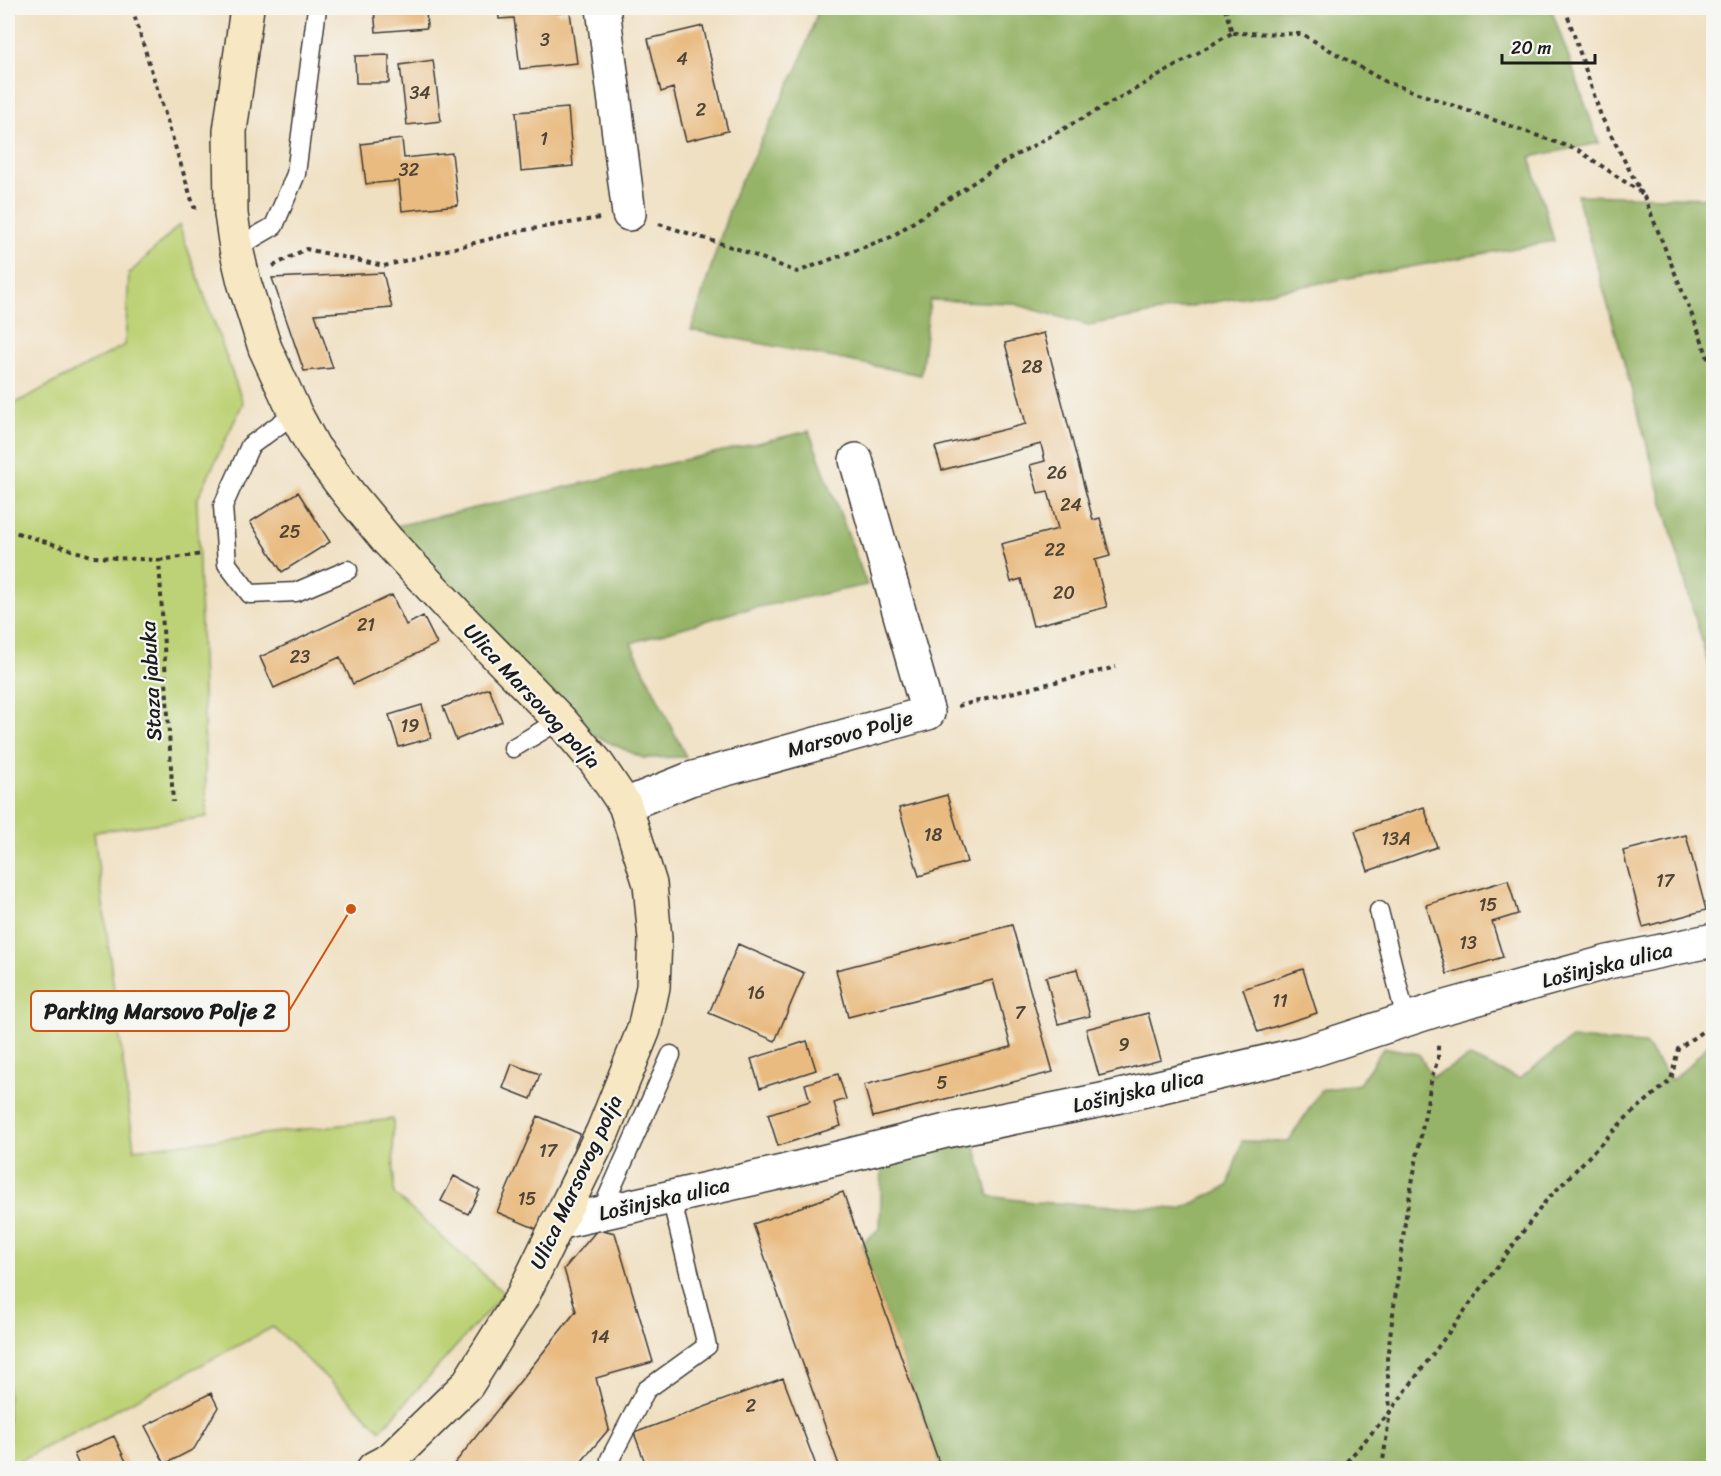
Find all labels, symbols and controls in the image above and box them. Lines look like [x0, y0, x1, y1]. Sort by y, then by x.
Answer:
house number: 3 [540, 24, 550, 56]
scale bar [1502, 27, 1595, 65]
text: 20 m [1511, 32, 1551, 64]
house number: 4 [676, 43, 688, 75]
house number: 34 [409, 77, 431, 109]
house number: 2 [696, 94, 706, 126]
house number: 1 [540, 123, 548, 155]
house number: 32 [399, 154, 419, 186]
house number: 28 [1021, 351, 1043, 383]
house number: 26 [1047, 457, 1067, 489]
house number: 24 [1060, 489, 1082, 521]
house number: 25 [279, 516, 301, 548]
house number: 22 [1045, 534, 1065, 566]
house number: 20 [1053, 577, 1075, 609]
house number: 21 [357, 609, 375, 641]
street label: Ulica Marsovog polja [454, 614, 611, 779]
street label: Staza jabuka [129, 620, 173, 742]
house number: 23 [290, 641, 310, 673]
street label: Marsovo Polje [783, 699, 918, 769]
house number: 19 [401, 710, 419, 742]
house number: 18 [924, 819, 942, 851]
house number: 13A [1381, 823, 1411, 855]
house number: 17 [1656, 865, 1676, 897]
house number: 15 [1479, 889, 1497, 921]
house number: 13 [1459, 927, 1477, 959]
street label: Lošinjska ulica [1537, 930, 1677, 1000]
house number: 16 [747, 977, 765, 1009]
house number: 11 [1272, 985, 1288, 1017]
callout: Parking Marsovo Polje 2 [31, 991, 289, 1031]
text: Parking Marsovo Polje 2 [44, 992, 276, 1031]
house number: 7 [1015, 997, 1027, 1029]
house number: 9 [1118, 1029, 1130, 1061]
street label: Lošinjska ulica [1069, 1057, 1208, 1125]
house number: 5 [937, 1067, 948, 1099]
street label: Ulica Marsovog polja [519, 1088, 633, 1276]
house number: 17 [539, 1135, 559, 1167]
street label: Lošinjska ulica [595, 1165, 734, 1233]
house number: 15 [518, 1183, 536, 1215]
house number: 14 [591, 1321, 609, 1353]
house number: 2 [746, 1390, 756, 1422]

